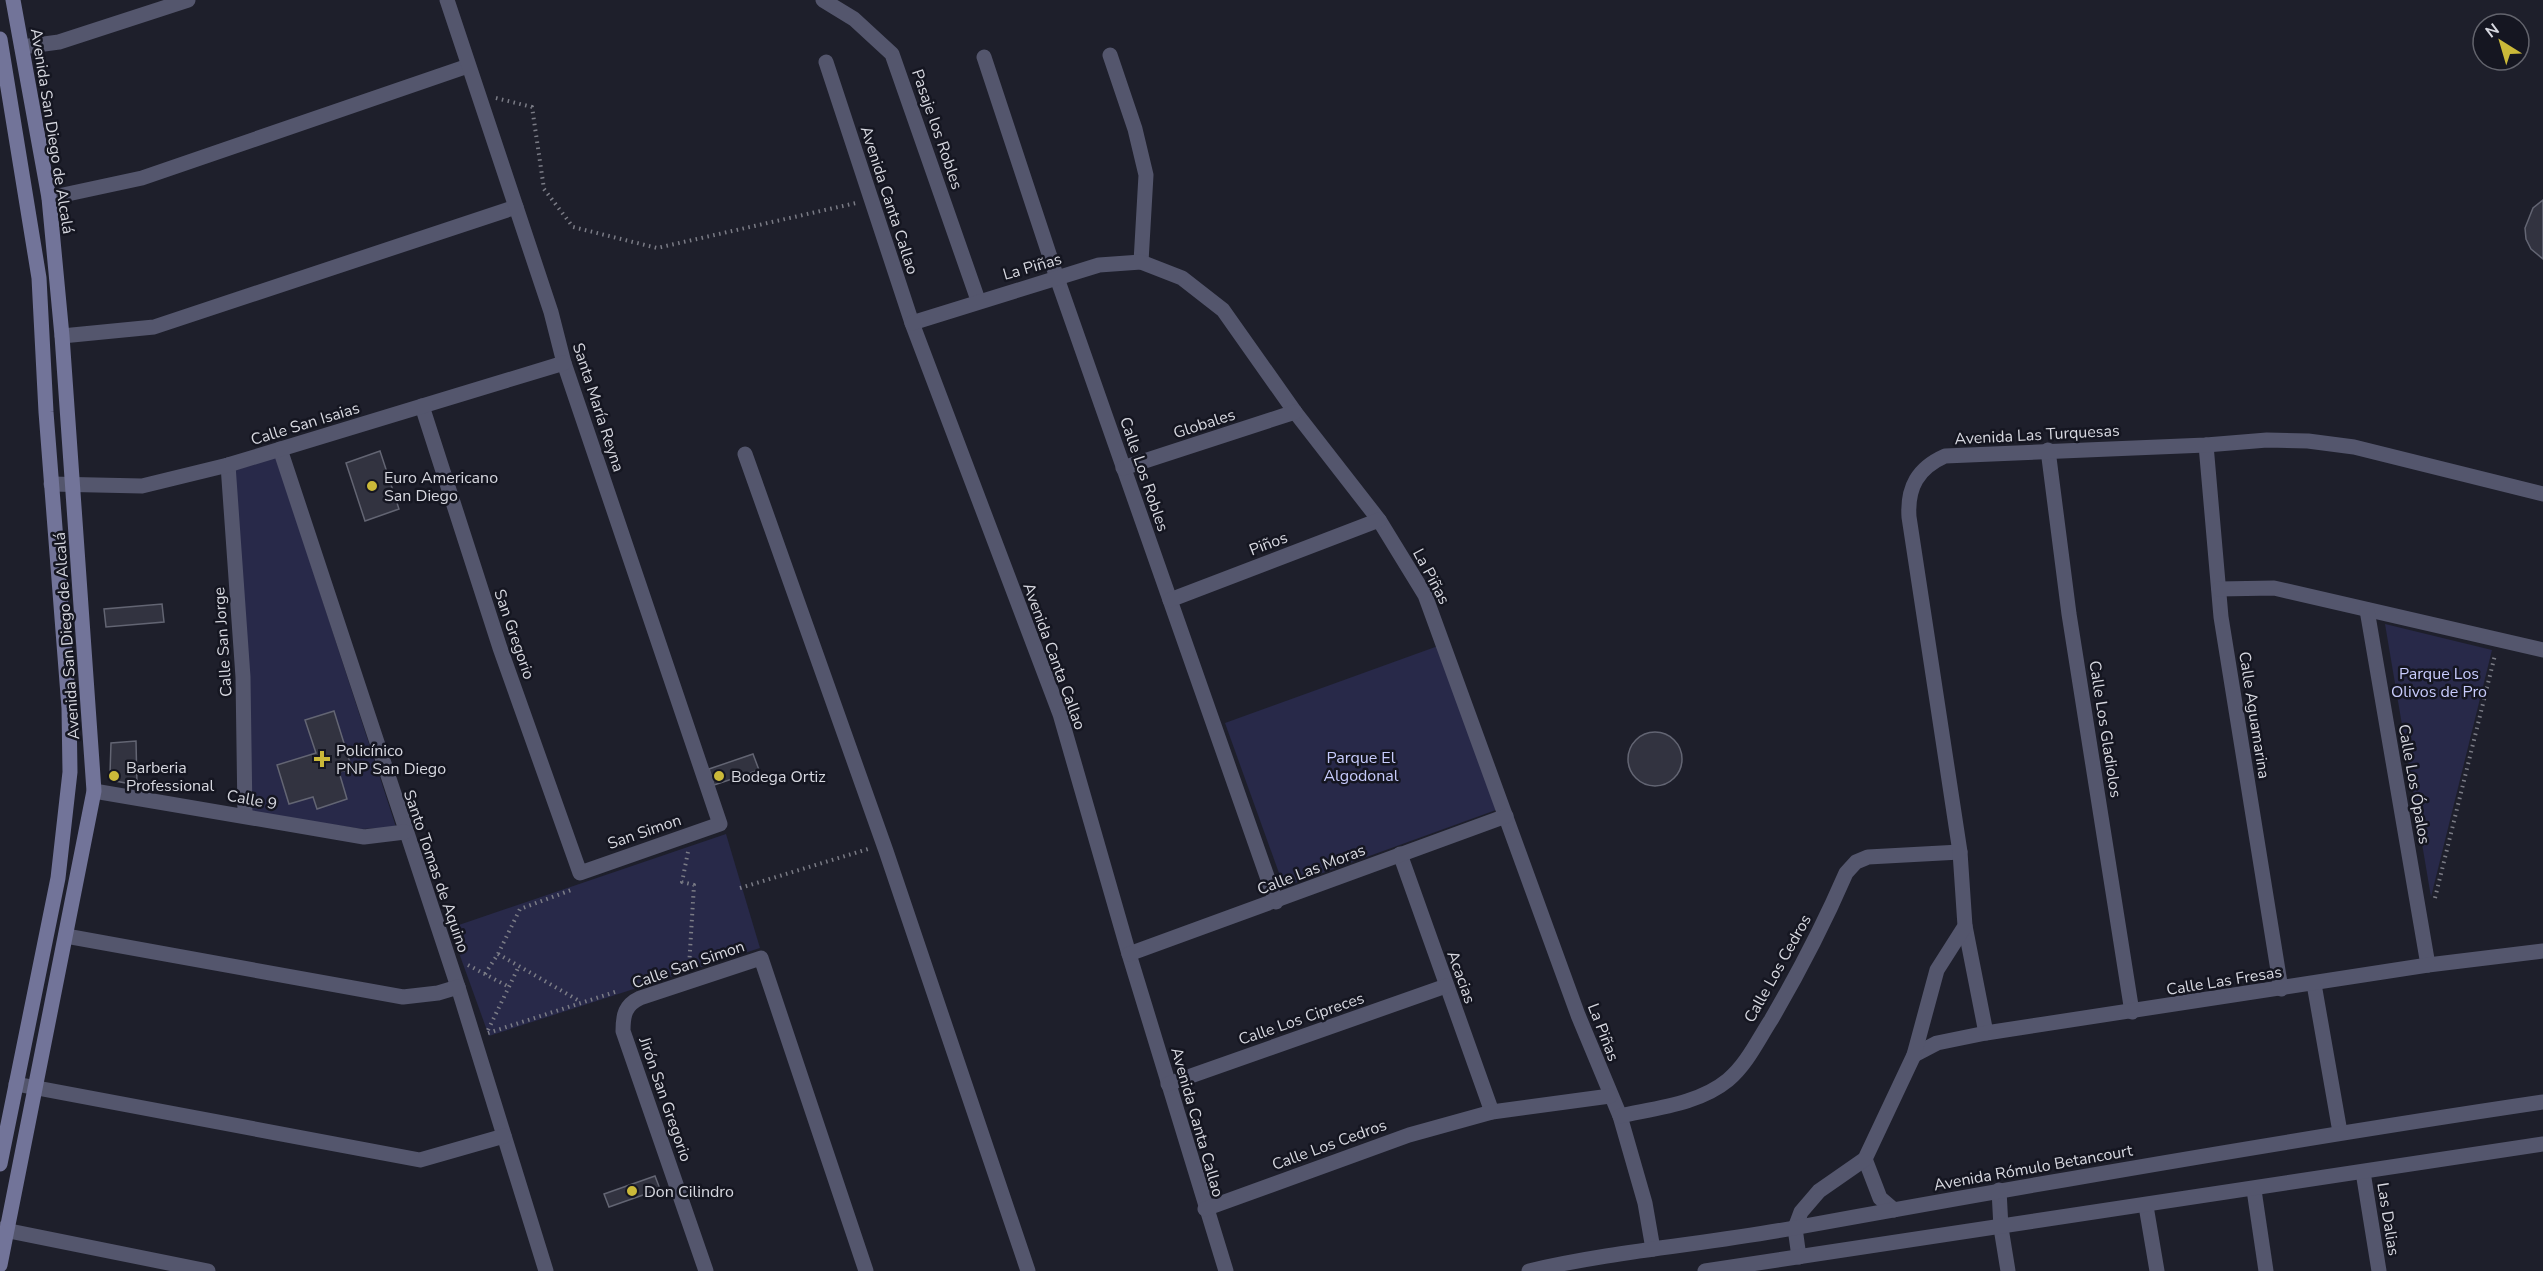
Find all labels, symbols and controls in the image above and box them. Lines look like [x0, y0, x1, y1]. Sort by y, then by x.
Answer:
north arrow [2471, 12, 2531, 72]
text: N [2481, 18, 2504, 43]
street label: Avenida San Diego de Alcalá [25, 27, 79, 236]
street label: Pasaje los Robles [906, 66, 968, 192]
street label: Avenida Canta Callao [855, 123, 923, 277]
street label: La Piñas [1000, 248, 1064, 286]
street label: Santa María Reyna [567, 340, 629, 475]
street label: Calle San Isaias [248, 397, 362, 451]
street label: Globales [1171, 404, 1238, 444]
street label: Calle Los Robles [1114, 414, 1174, 535]
street label: Avenida Las Turquesas [1954, 420, 2120, 450]
place label: Euro Americano San Diego [384, 467, 498, 507]
marker: Euro Americano San Diego [365, 479, 379, 493]
street label: Piños [1246, 527, 1291, 561]
street label: Avenida San Diego de Alcalá [49, 531, 85, 740]
street label: La Piñas [1407, 545, 1455, 608]
street label: Avenida Canta Callao [1017, 580, 1091, 733]
street label: Calle San Jorge [208, 586, 238, 698]
street label: San Gregorio [488, 586, 540, 682]
street label: Calle Aguamarina [2233, 650, 2275, 780]
street label: Calle Los Gladiolos [2083, 659, 2127, 799]
park label: Parque Los Olivos de Pro [2391, 663, 2487, 703]
street label: Calle Los Ópalos [2393, 722, 2435, 846]
place label: Policínico PNP San Diego [336, 740, 446, 780]
park label: Parque El Algodonal [1323, 747, 1399, 787]
marker: Policínico PNP San Diego [313, 750, 331, 768]
place label: Barberia Professional [126, 757, 215, 797]
place label: Bodega Ortiz [731, 766, 826, 788]
marker: Barberia Professional [107, 769, 121, 783]
marker: Bodega Ortiz [712, 769, 726, 783]
street label: Calle 9 [225, 785, 279, 815]
street label: Santo Tomas de Aquino [398, 787, 474, 956]
street label: San Simon [604, 809, 684, 855]
street label: Calle Las Moras [1254, 839, 1369, 901]
street label: Calle Los Cedros [1739, 910, 1817, 1027]
street label: Calle San Simon [629, 935, 748, 995]
street label: Acacias [1441, 948, 1481, 1007]
street label: Calle Las Fresas [2165, 961, 2283, 1001]
street label: Calle Los Cipreces [1235, 987, 1367, 1051]
street label: La Piñas [1582, 1000, 1624, 1064]
street label: Jirón San Gregorio [633, 1033, 697, 1165]
street label: Avenida Canta Callao [1165, 1045, 1229, 1200]
street label: Calle Los Cedros [1269, 1114, 1390, 1176]
street label: Avenida Rómulo Betancourt [1932, 1140, 2135, 1196]
place label: Don Cilindro [644, 1181, 734, 1203]
street label: Las Dalias [2371, 1181, 2405, 1257]
marker: Don Cilindro [625, 1184, 639, 1198]

